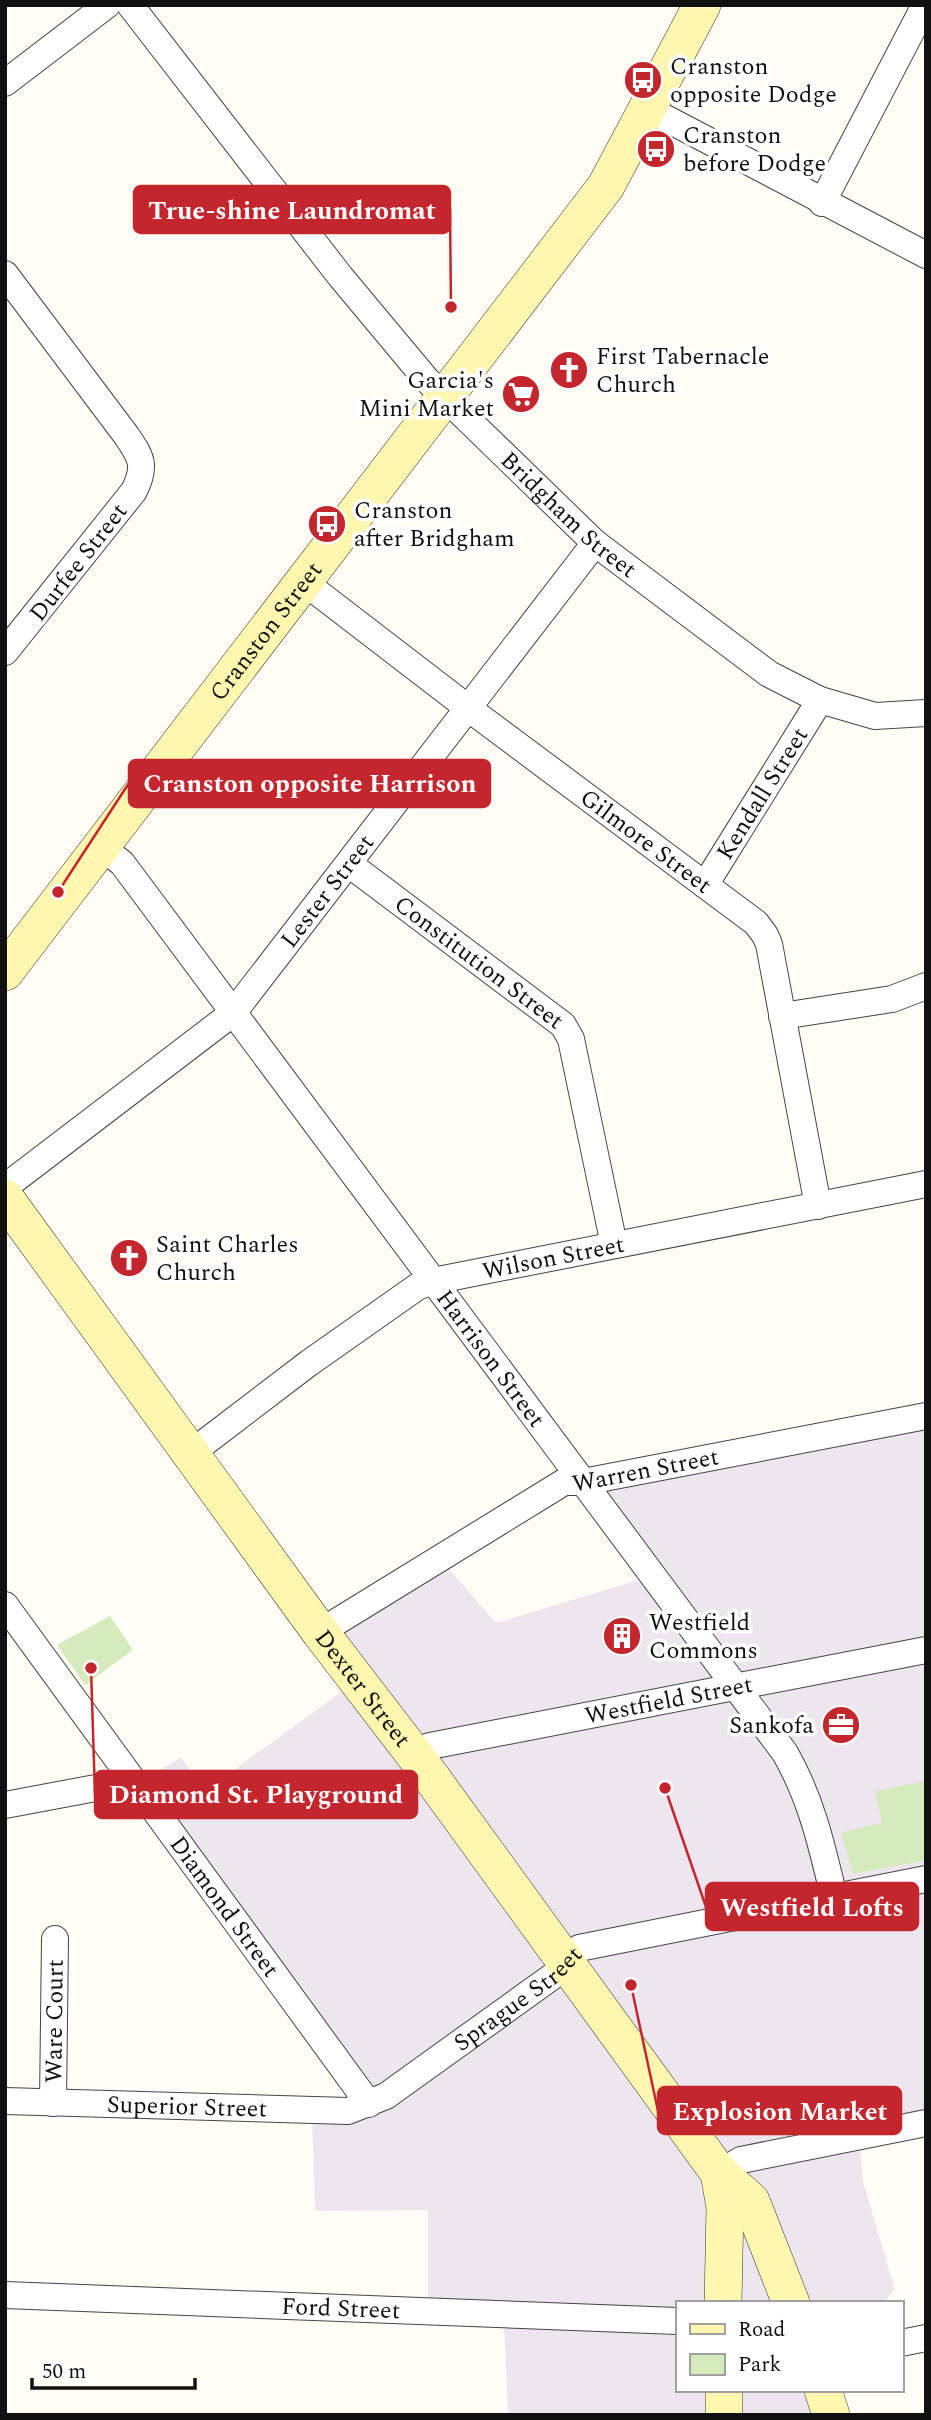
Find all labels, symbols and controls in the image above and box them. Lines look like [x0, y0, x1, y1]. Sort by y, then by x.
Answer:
place label: Cranston opposite Dodge [670, 49, 837, 113]
bus stop icon: Cranston opposite Dodge [622, 59, 664, 101]
place label: Cranston before Dodge [683, 118, 826, 182]
bus stop icon: Cranston before Dodge [635, 128, 677, 170]
callout: True-shine Laundromat [134, 186, 450, 233]
text: True-shine Laundromat [148, 191, 436, 231]
place label: First Tabernacle Church [596, 339, 769, 403]
church icon: First Tabernacle Church [548, 349, 590, 391]
place label: Garcia's Mini Market [359, 363, 494, 427]
supermarket icon: Garcia's Mini Market [500, 373, 542, 415]
street label: Bridgham Street [492, 443, 644, 587]
place label: Cranston after Bridgham [354, 493, 515, 557]
street label: Durfee Street [21, 495, 137, 630]
bus stop icon: Cranston after Bridgham [306, 503, 348, 545]
street label: Cranston Street [201, 554, 332, 709]
street label: Kendall Street [708, 720, 818, 867]
callout: Cranston opposite Harrison [129, 760, 490, 807]
text: Cranston opposite Harrison [143, 764, 477, 804]
street label: Gilmore Street [572, 780, 719, 903]
street label: Lester Street [272, 827, 384, 956]
street label: Constitution Street [386, 887, 571, 1039]
place label: Saint Charles Church [156, 1227, 299, 1291]
street label: Wilson Street [479, 1227, 628, 1290]
church icon: Saint Charles Church [108, 1237, 150, 1279]
street label: Harrison Street [427, 1282, 554, 1435]
street label: Warren Street [569, 1439, 722, 1503]
place label: Westfield Commons [649, 1605, 758, 1669]
building icon: Westfield Commons [601, 1615, 643, 1657]
street label: Dexter Street [305, 1622, 419, 1755]
street label: Westfield Street [582, 1667, 756, 1735]
office icon: Sankofa [820, 1704, 862, 1746]
place label: Sankofa [729, 1708, 814, 1744]
callout: Diamond St. Playground [95, 1771, 417, 1818]
text: Diamond St. Playground [109, 1775, 403, 1815]
street label: Diamond Street [160, 1829, 288, 1985]
callout: Westfield Lofts [706, 1883, 918, 1930]
text: Westfield Lofts [720, 1888, 904, 1928]
street label: Sprague Street [446, 1938, 591, 2061]
street label: Ware Court [36, 1959, 74, 2083]
street label: Superior Street [106, 2087, 267, 2128]
callout: Explosion Market [658, 2087, 901, 2134]
text: Explosion Market [672, 2092, 888, 2132]
street label: Ford Street [281, 2289, 401, 2329]
legend [676, 2301, 903, 2392]
text: Road [738, 2314, 785, 2346]
scale bar [32, 2346, 194, 2390]
text: Park [738, 2349, 782, 2381]
text: 50 m [42, 2356, 86, 2388]

